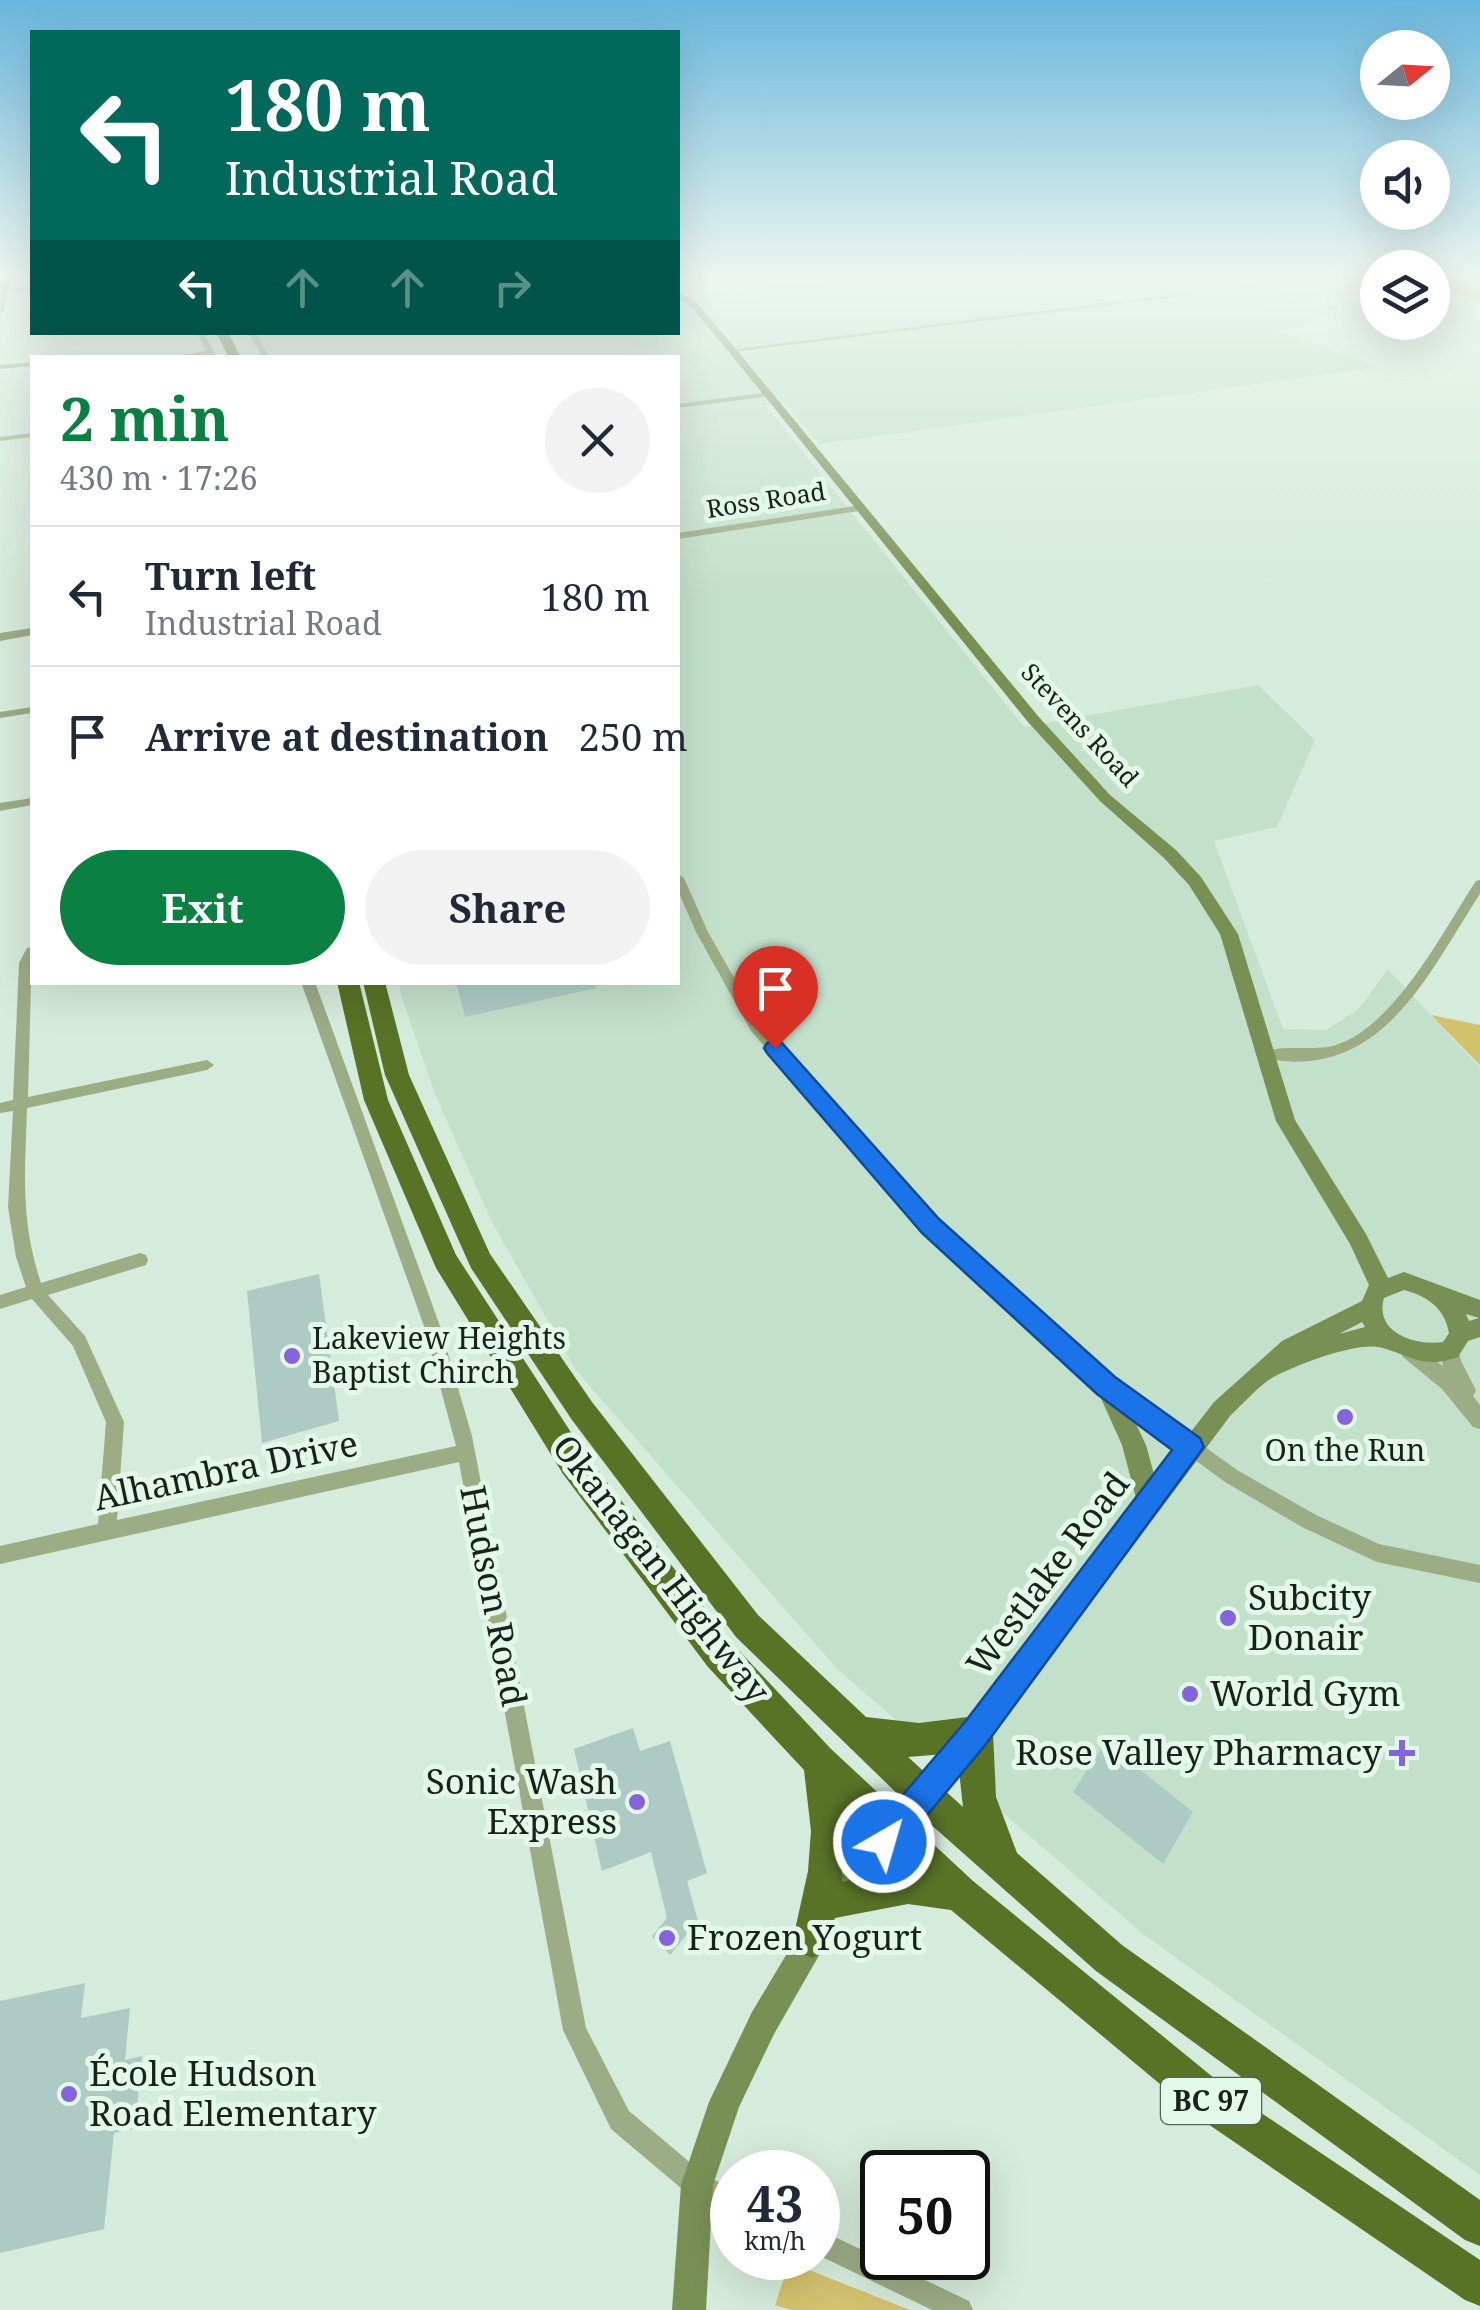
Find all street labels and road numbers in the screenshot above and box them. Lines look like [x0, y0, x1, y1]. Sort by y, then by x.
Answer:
street label: Ross Road [704, 473, 828, 525]
street label: Stevens Road [1014, 655, 1147, 794]
street label: Alhambra Drive [89, 1419, 362, 1520]
street label: Okanagan Highway [543, 1425, 782, 1712]
street label: Westlake Road [955, 1462, 1139, 1685]
street label: Hudson Road [450, 1482, 539, 1710]
road number: BC 97 [1161, 2078, 1261, 2124]

